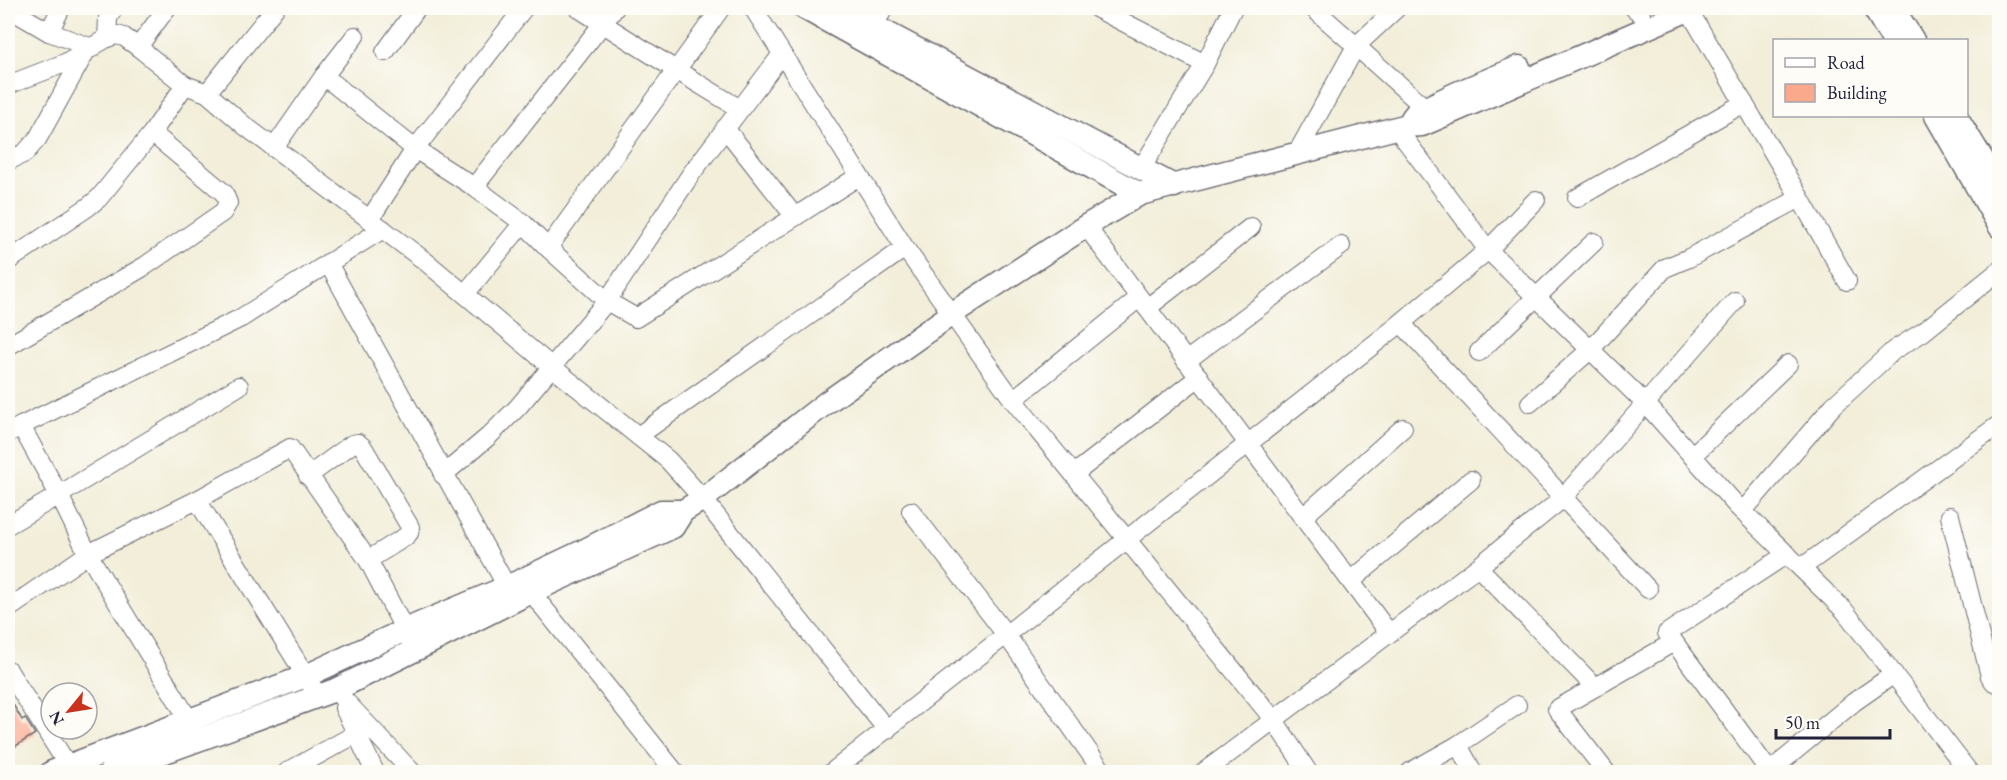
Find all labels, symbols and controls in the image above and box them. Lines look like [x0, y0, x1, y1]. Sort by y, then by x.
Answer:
legend [1773, 39, 1968, 117]
text: Road [1827, 51, 1866, 74]
text: Building [1827, 81, 1887, 104]
north arrow [39, 681, 99, 741]
scale bar [1776, 702, 1890, 740]
text: N [44, 707, 69, 729]
text: 50 m [1785, 711, 1820, 734]

